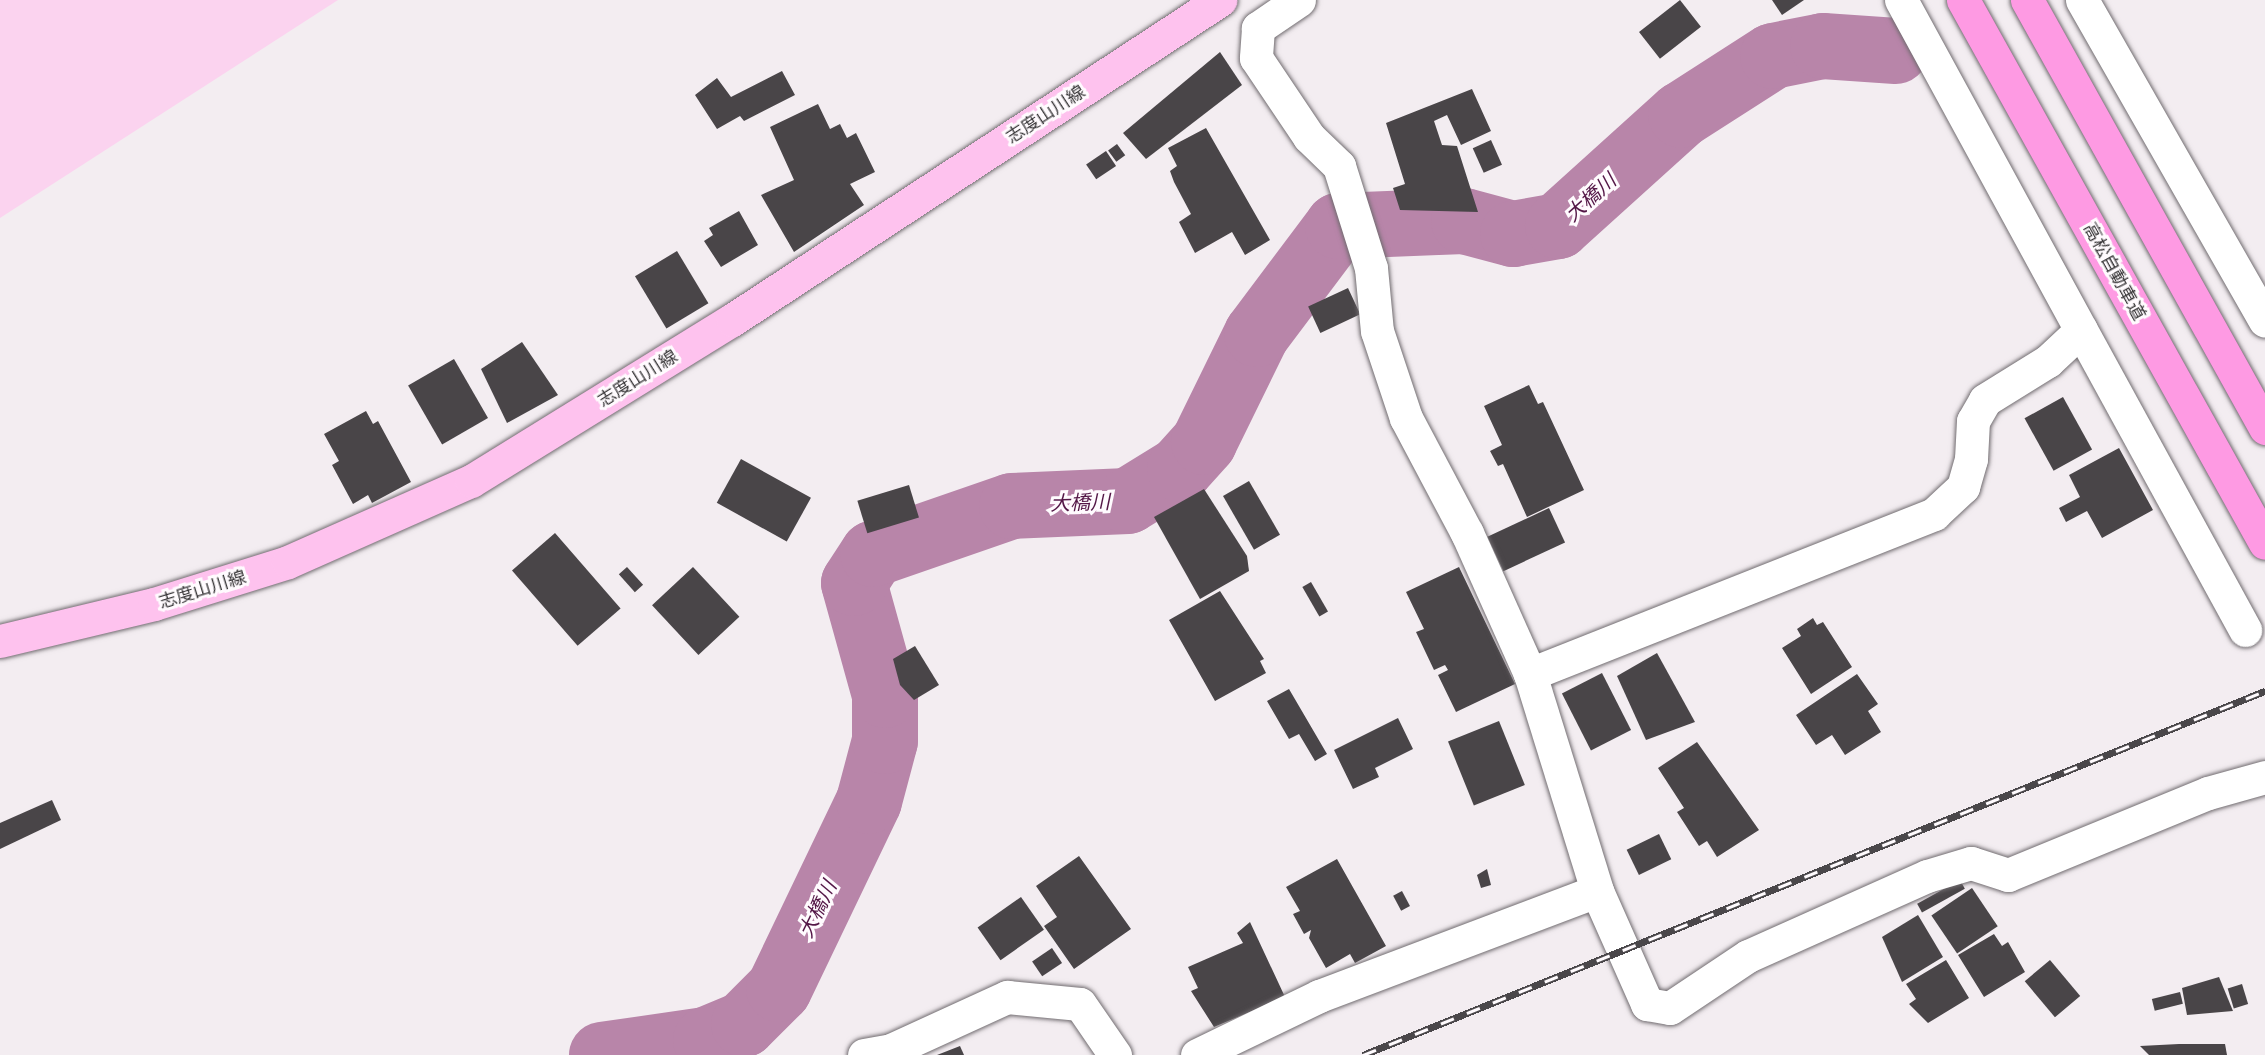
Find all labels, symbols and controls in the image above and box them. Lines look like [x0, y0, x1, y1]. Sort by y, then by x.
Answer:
street label: 志度山川線 [1001, 80, 1089, 148]
water label: 大橋川 [1560, 168, 1620, 226]
street label: 高松自動車道 [2079, 219, 2151, 323]
street label: 志度山川線 [593, 345, 681, 411]
water label: 大橋川 [1050, 489, 1110, 515]
street label: 志度山川線 [156, 566, 248, 612]
water label: 大橋川 [793, 877, 841, 941]

